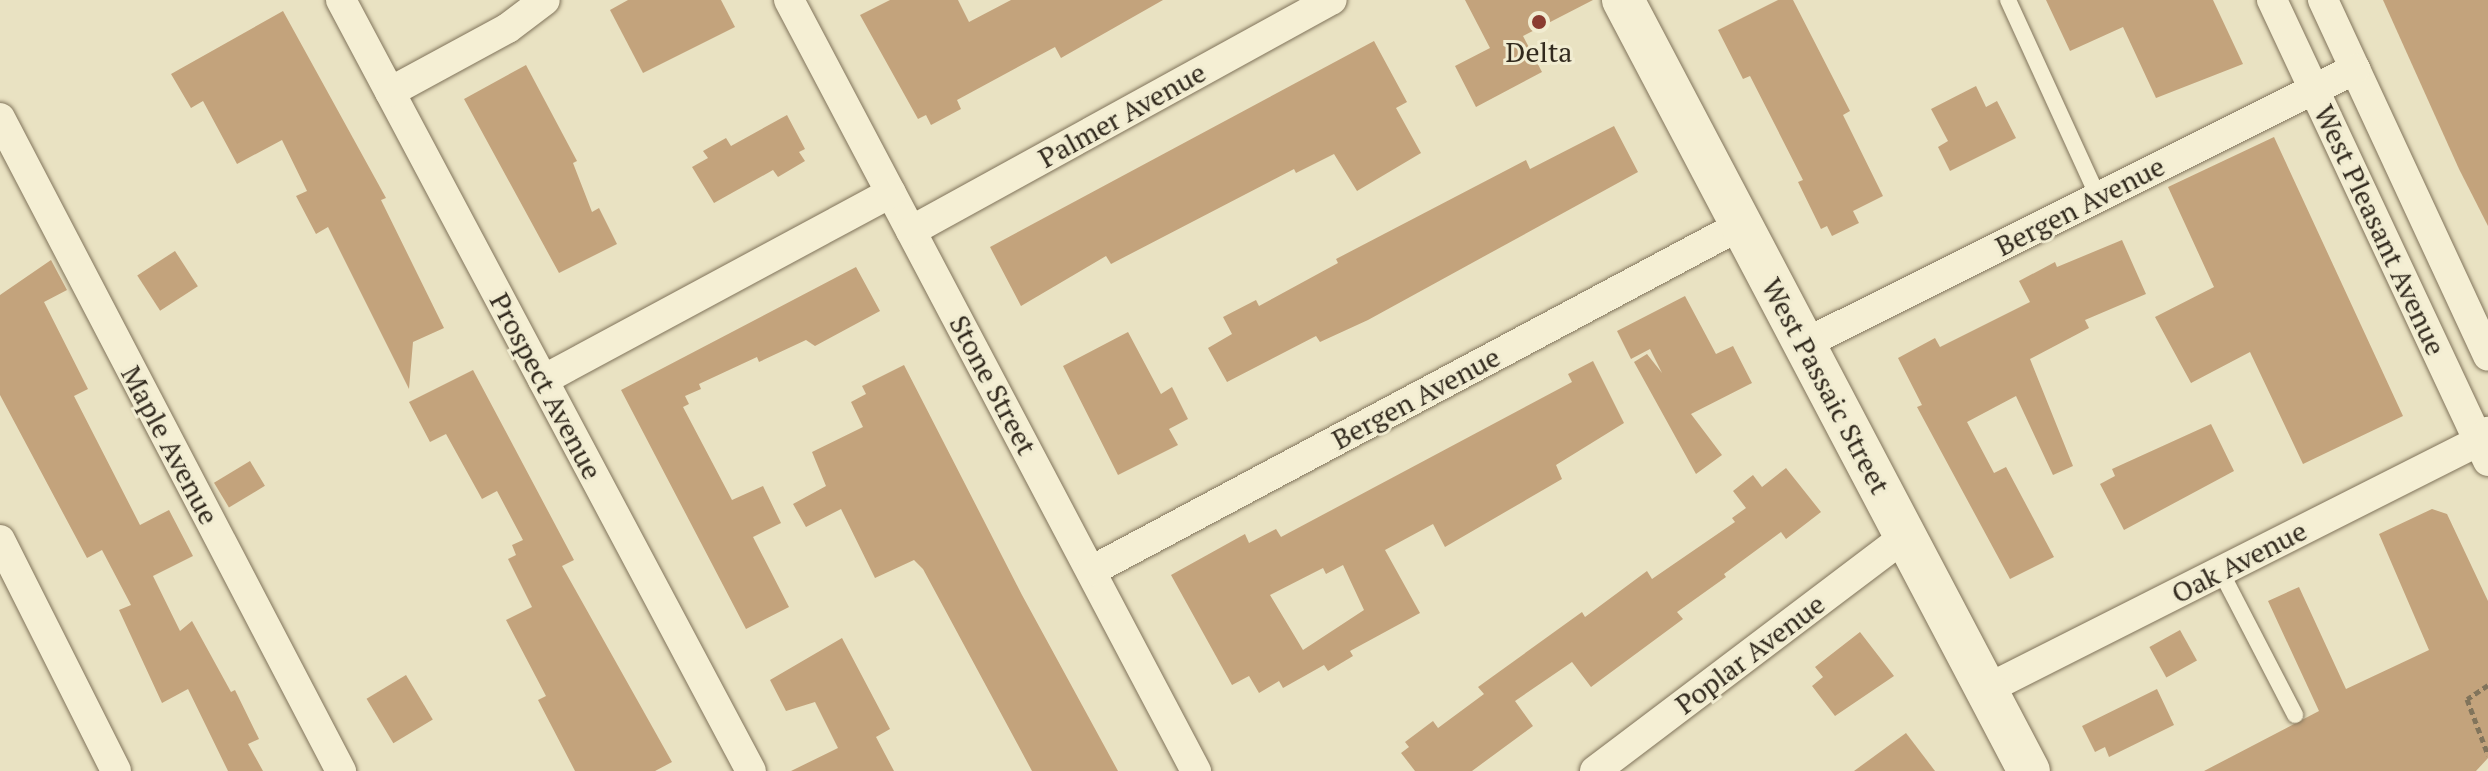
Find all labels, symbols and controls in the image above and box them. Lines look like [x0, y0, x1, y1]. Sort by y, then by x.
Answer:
marker: Delta [1530, 13, 1548, 31]
place label: Delta [1506, 35, 1572, 69]
street label: Palmer Avenue [1032, 55, 1212, 175]
street label: West Pleasant Avenue [2307, 99, 2453, 361]
street label: Bergen Avenue [1990, 149, 2170, 263]
street label: West Passaic Street [1755, 272, 1897, 500]
street label: Prospect Avenue [483, 287, 609, 485]
street label: Stone Street [942, 310, 1044, 460]
street label: Bergen Avenue [1326, 340, 1506, 456]
street label: Maple Avenue [114, 360, 226, 530]
street label: Oak Avenue [2166, 513, 2312, 611]
street label: Poplar Avenue [1668, 587, 1832, 721]

